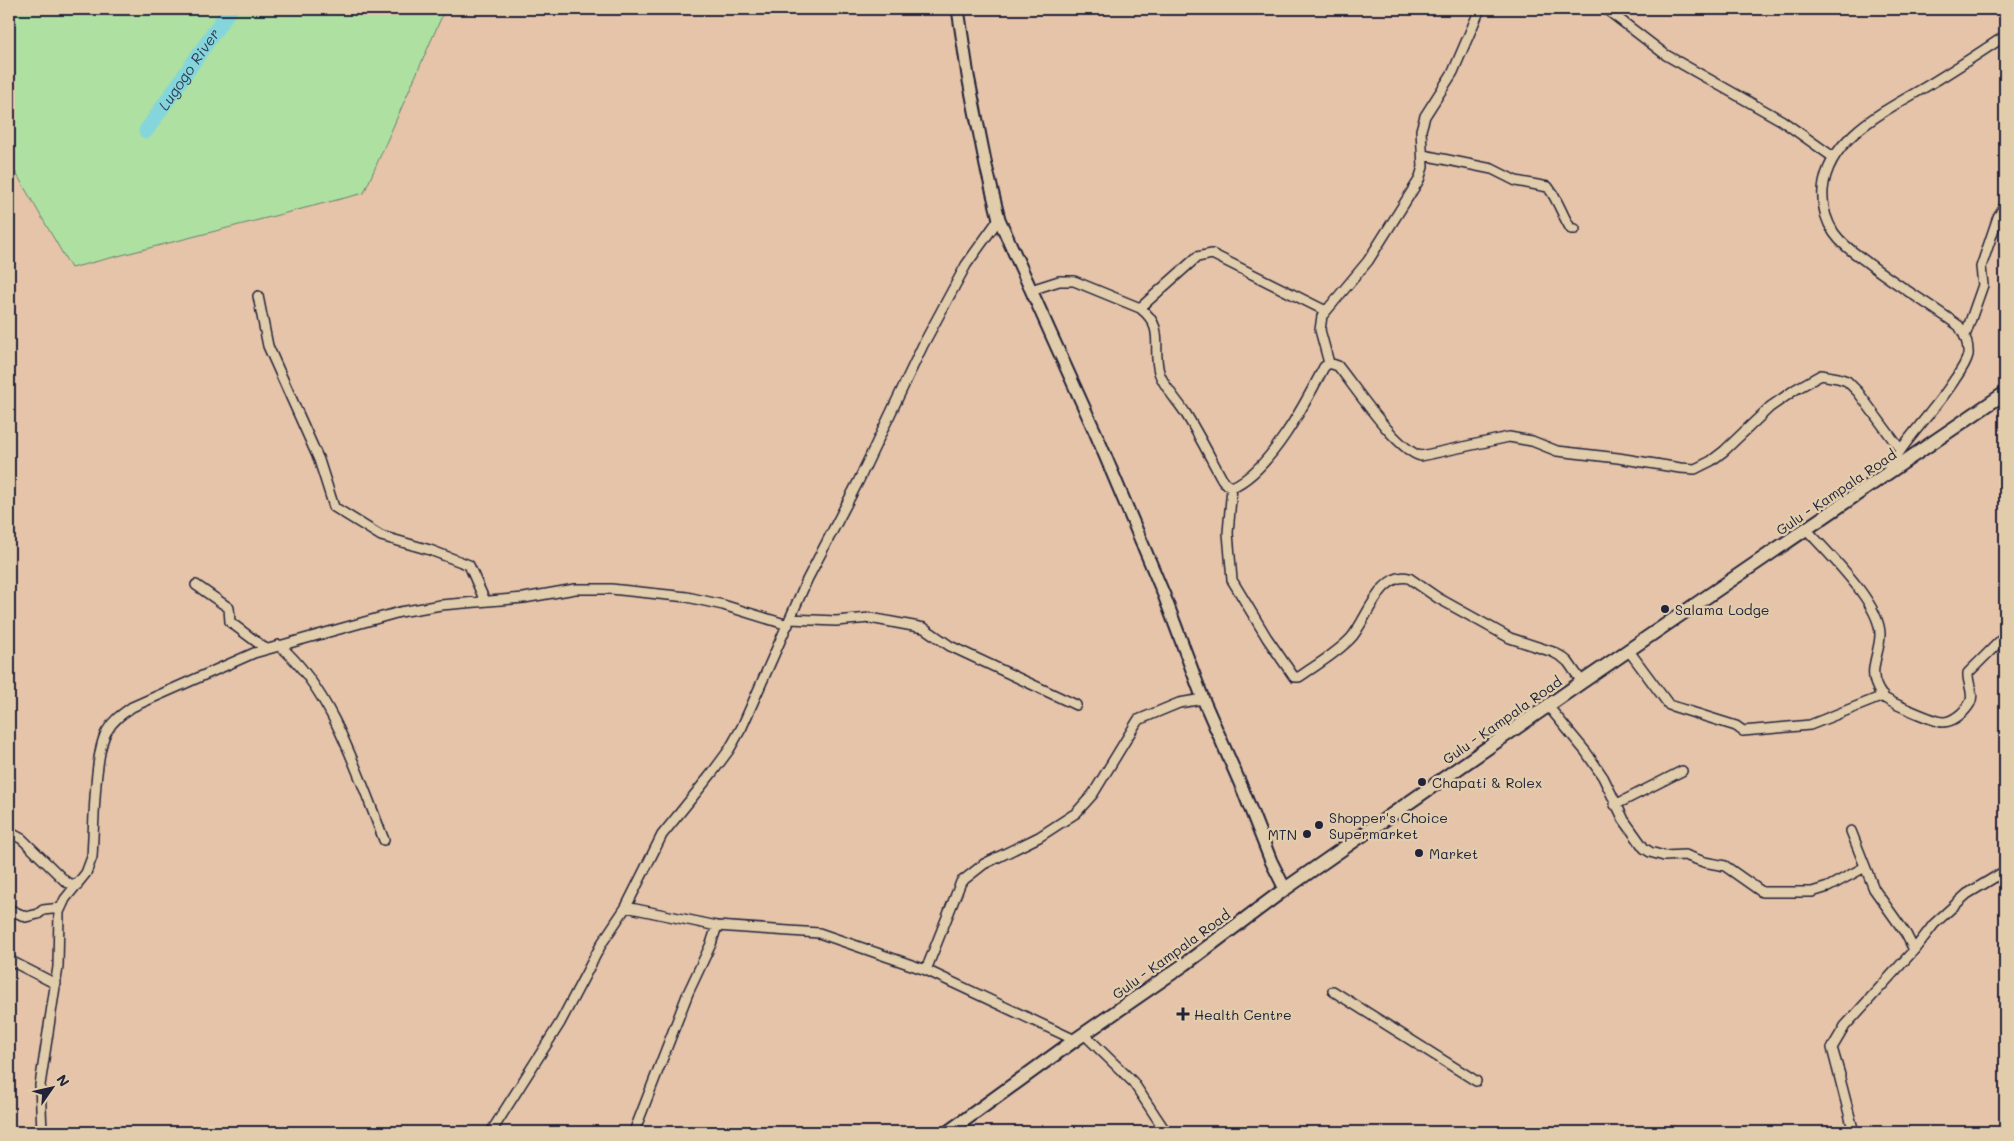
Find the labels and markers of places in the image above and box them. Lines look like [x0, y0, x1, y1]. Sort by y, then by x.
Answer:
place label: Salama Lodge [1675, 600, 1770, 619]
marker: Salama Lodge [1659, 603, 1671, 615]
place label: Chapati & Rolex [1432, 773, 1542, 792]
marker: Chapati & Rolex [1416, 776, 1428, 788]
place label: Shopper's Choice Supermarket [1329, 808, 1448, 843]
marker: Shopper's Choice Supermarket [1313, 819, 1325, 831]
place label: MTN [1268, 825, 1297, 844]
marker: MTN [1301, 828, 1313, 840]
place label: Market [1429, 844, 1478, 863]
marker: Market [1413, 847, 1425, 859]
place label: Health Centre [1194, 1005, 1292, 1024]
marker: Health Centre [1176, 1007, 1190, 1021]

